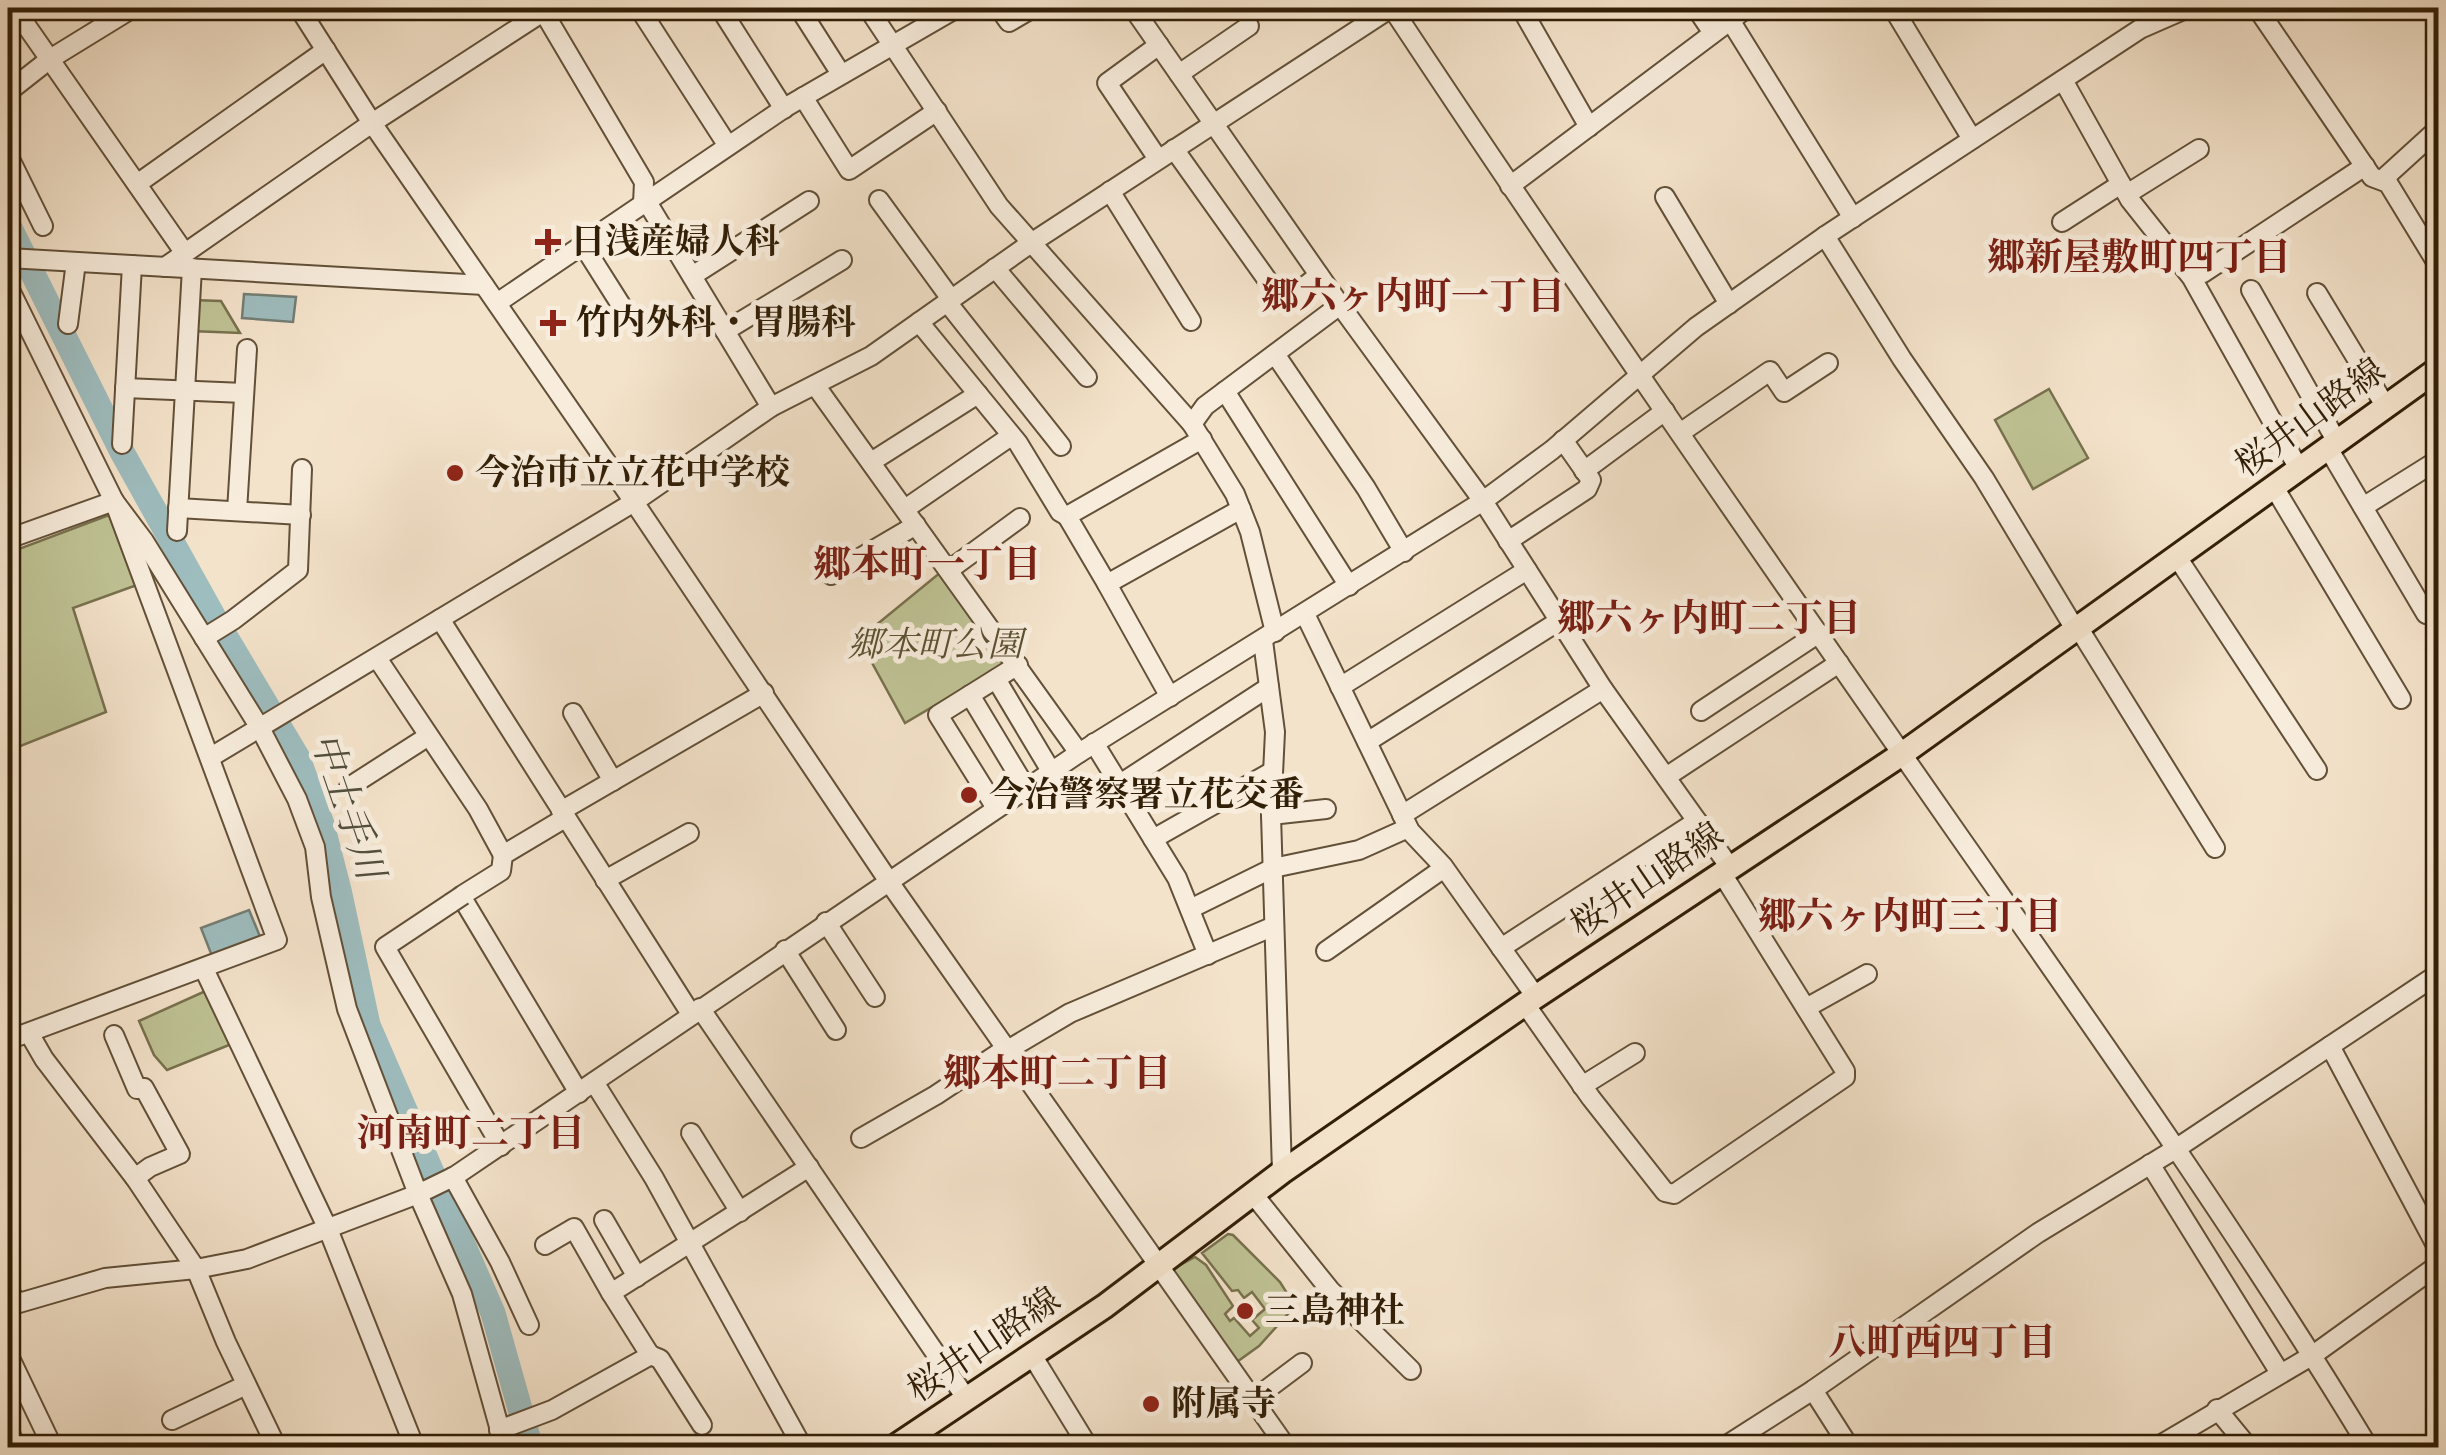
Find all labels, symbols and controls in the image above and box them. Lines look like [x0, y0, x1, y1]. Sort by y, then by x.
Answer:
place label: 日浅産婦人科 [570, 220, 780, 264]
marker: 日浅産婦人科 [535, 229, 561, 255]
district label: 郷新屋敷町四丁目 [1987, 234, 2291, 282]
district label: 郷六ヶ内町一丁目 [1261, 273, 1565, 321]
place label: 竹内外科・胃腸科 [576, 301, 856, 345]
marker: 竹内外科・胃腸科 [540, 310, 566, 336]
street label: 桜井山路線 [2226, 349, 2394, 487]
place label: 今治市立立花中学校 [475, 451, 790, 495]
marker: 今治市立立花中学校 [444, 462, 466, 484]
district label: 郷本町一丁目 [813, 541, 1041, 589]
district label: 郷六ヶ内町二丁目 [1557, 595, 1861, 643]
park label: 郷本町公園 [847, 623, 1027, 667]
water label: 中土手川 [300, 726, 396, 889]
place label: 今治警察署立花交番 [989, 773, 1304, 817]
marker: 今治警察署立花交番 [958, 784, 980, 806]
street label: 桜井山路線 [1562, 813, 1732, 947]
district label: 郷六ヶ内町三丁目 [1758, 893, 2062, 941]
district label: 郷本町二丁目 [943, 1050, 1171, 1098]
district label: 河南町二丁目 [357, 1110, 585, 1158]
street label: 桜井山路線 [899, 1278, 1069, 1412]
place label: 三島神社 [1265, 1289, 1405, 1333]
marker: 三島神社 [1234, 1300, 1256, 1322]
district label: 八町西四丁目 [1828, 1319, 2056, 1367]
place label: 附属寺 [1171, 1382, 1276, 1426]
marker: 附属寺 [1140, 1393, 1162, 1415]

